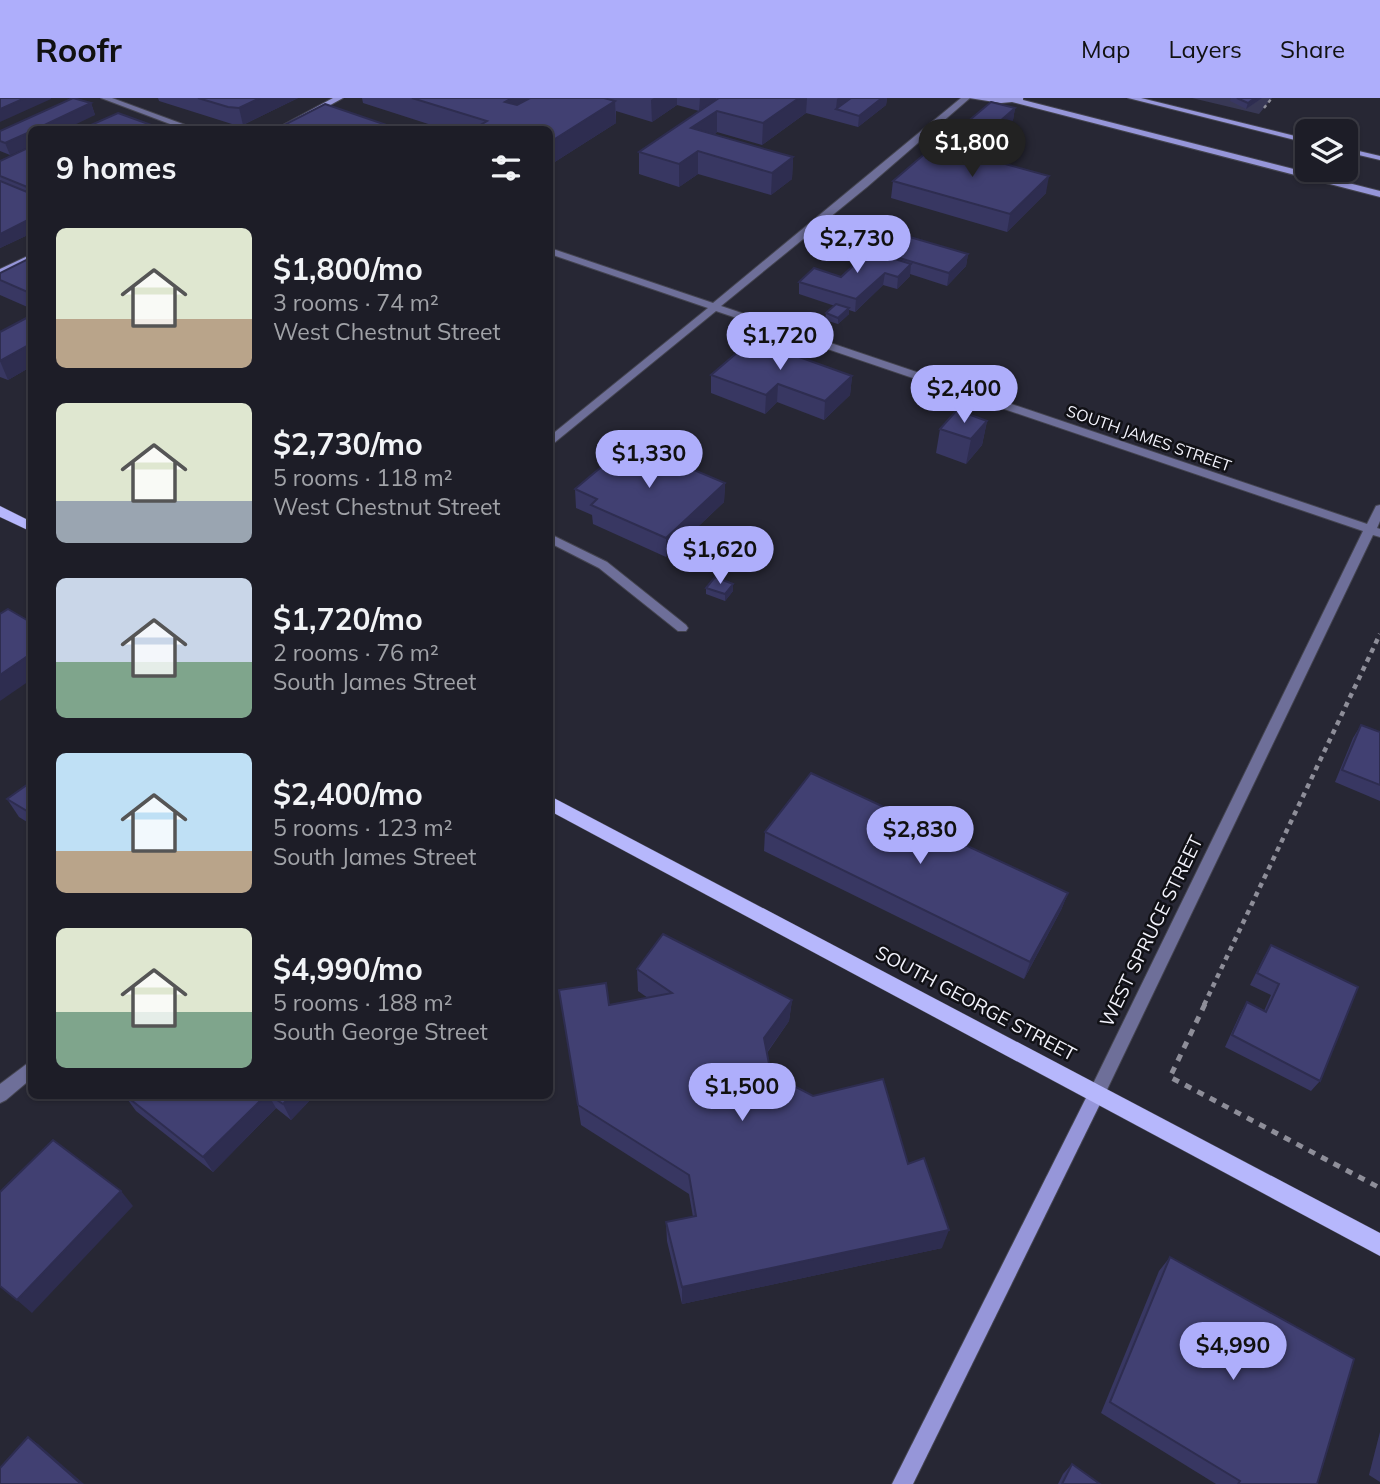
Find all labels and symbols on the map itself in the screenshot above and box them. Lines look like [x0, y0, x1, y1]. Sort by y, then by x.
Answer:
pin: $1,800 [915, 120, 1029, 179]
pin: $2,730 [800, 216, 914, 275]
pin: $1,720 [723, 313, 837, 372]
pin: $2,400 [907, 366, 1021, 425]
street label: SOUTH JAMES STREET [1064, 400, 1234, 476]
pin: $1,330 [592, 430, 706, 490]
pin: $1,620 [663, 526, 777, 586]
pin: $2,830 [863, 806, 977, 866]
street label: WEST SPRUCE STREET [1094, 831, 1208, 1031]
street label: SOUTH GEORGE STREET [872, 940, 1081, 1066]
pin: $1,500 [685, 1063, 799, 1123]
pin: $4,990 [1176, 1322, 1290, 1382]

